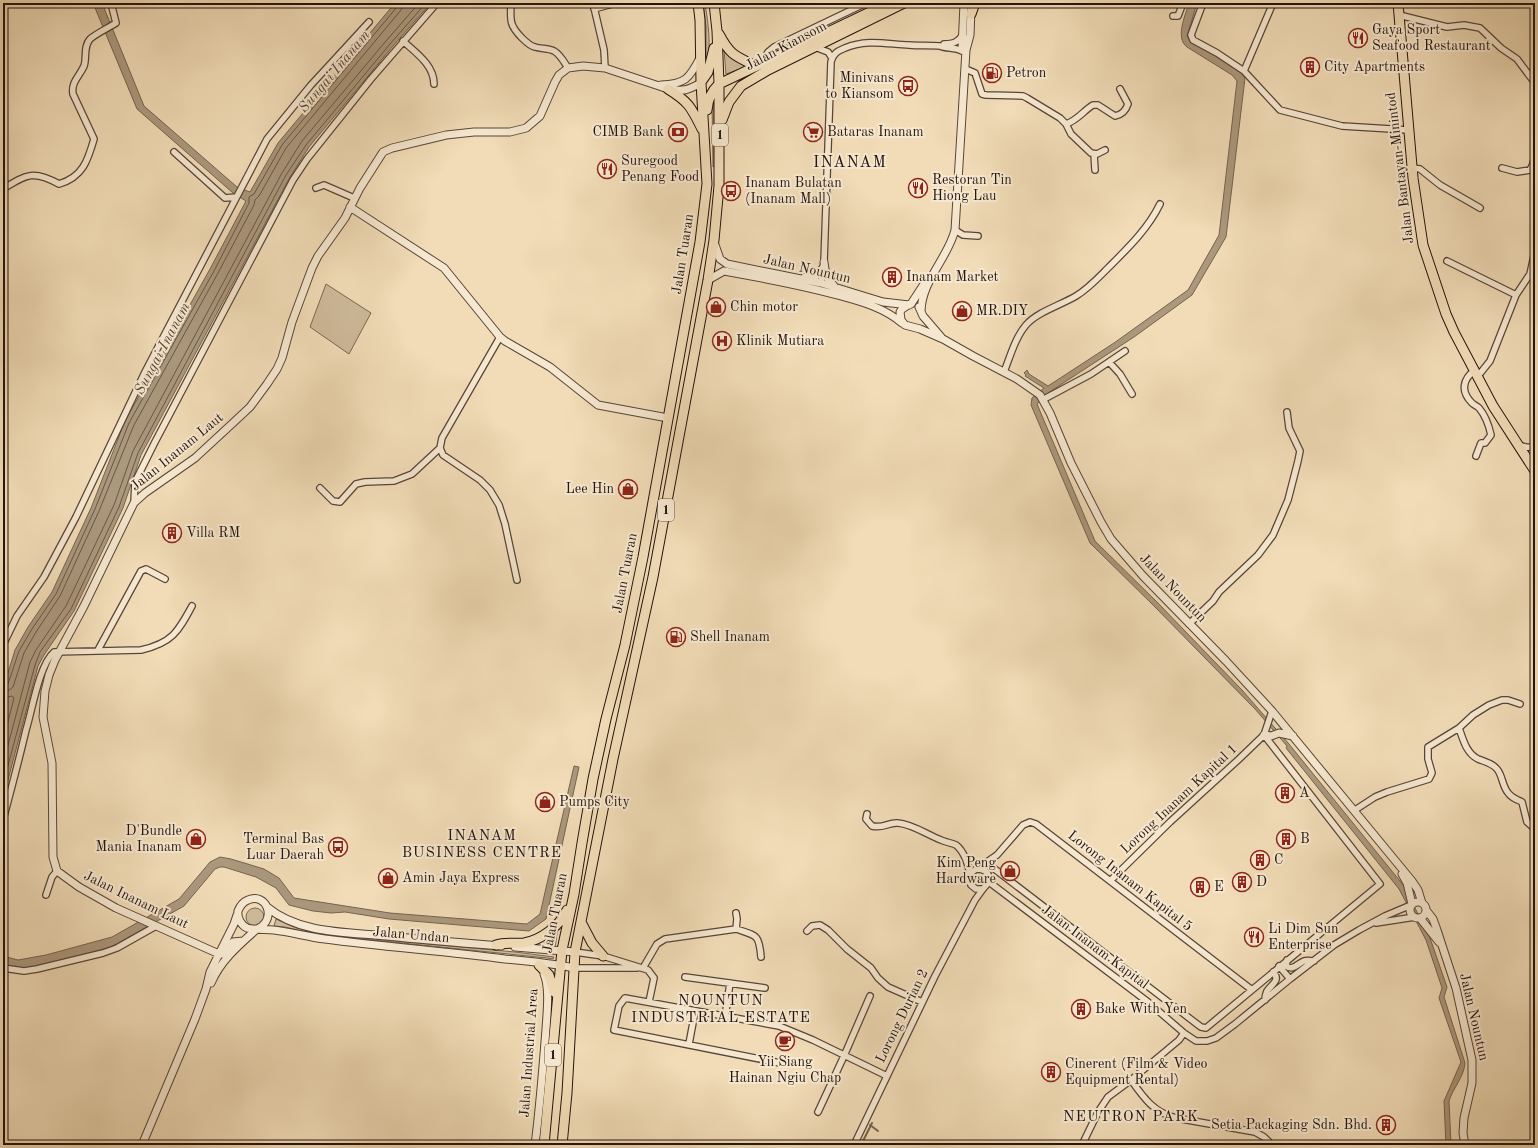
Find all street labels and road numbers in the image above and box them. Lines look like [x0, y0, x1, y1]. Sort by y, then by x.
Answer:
street label: Jalan Kiansom [743, 19, 829, 73]
street label: Jalan Bantayan-Minintod [1384, 91, 1416, 245]
road number: 1 [712, 124, 728, 146]
street label: Jalan Tuaran [670, 212, 696, 295]
street label: Jalan Nountun [762, 252, 853, 286]
street label: Jalan Inanam Laut [128, 410, 226, 494]
road number: 1 [658, 499, 674, 521]
street label: Jalan Tuaran [610, 531, 640, 614]
street label: Jalan Nountun [1137, 551, 1209, 625]
street label: Lorong Inanam Kapital 1 [1118, 741, 1240, 857]
street label: Lorong Inanam Kapital 5 [1065, 828, 1195, 934]
street label: Jalan Inanam Laut [81, 869, 191, 932]
street label: Jalan Tuaran [540, 871, 570, 954]
street label: Jalan Inanam Kapital [1039, 902, 1151, 992]
street label: Jalan Undan [372, 925, 450, 945]
street label: Lorong Durian 2 [873, 967, 931, 1065]
street label: Jalan Nountun [1457, 972, 1491, 1063]
street label: Jalan Industrial Area [518, 988, 541, 1118]
road number: 1 [545, 1044, 561, 1066]

